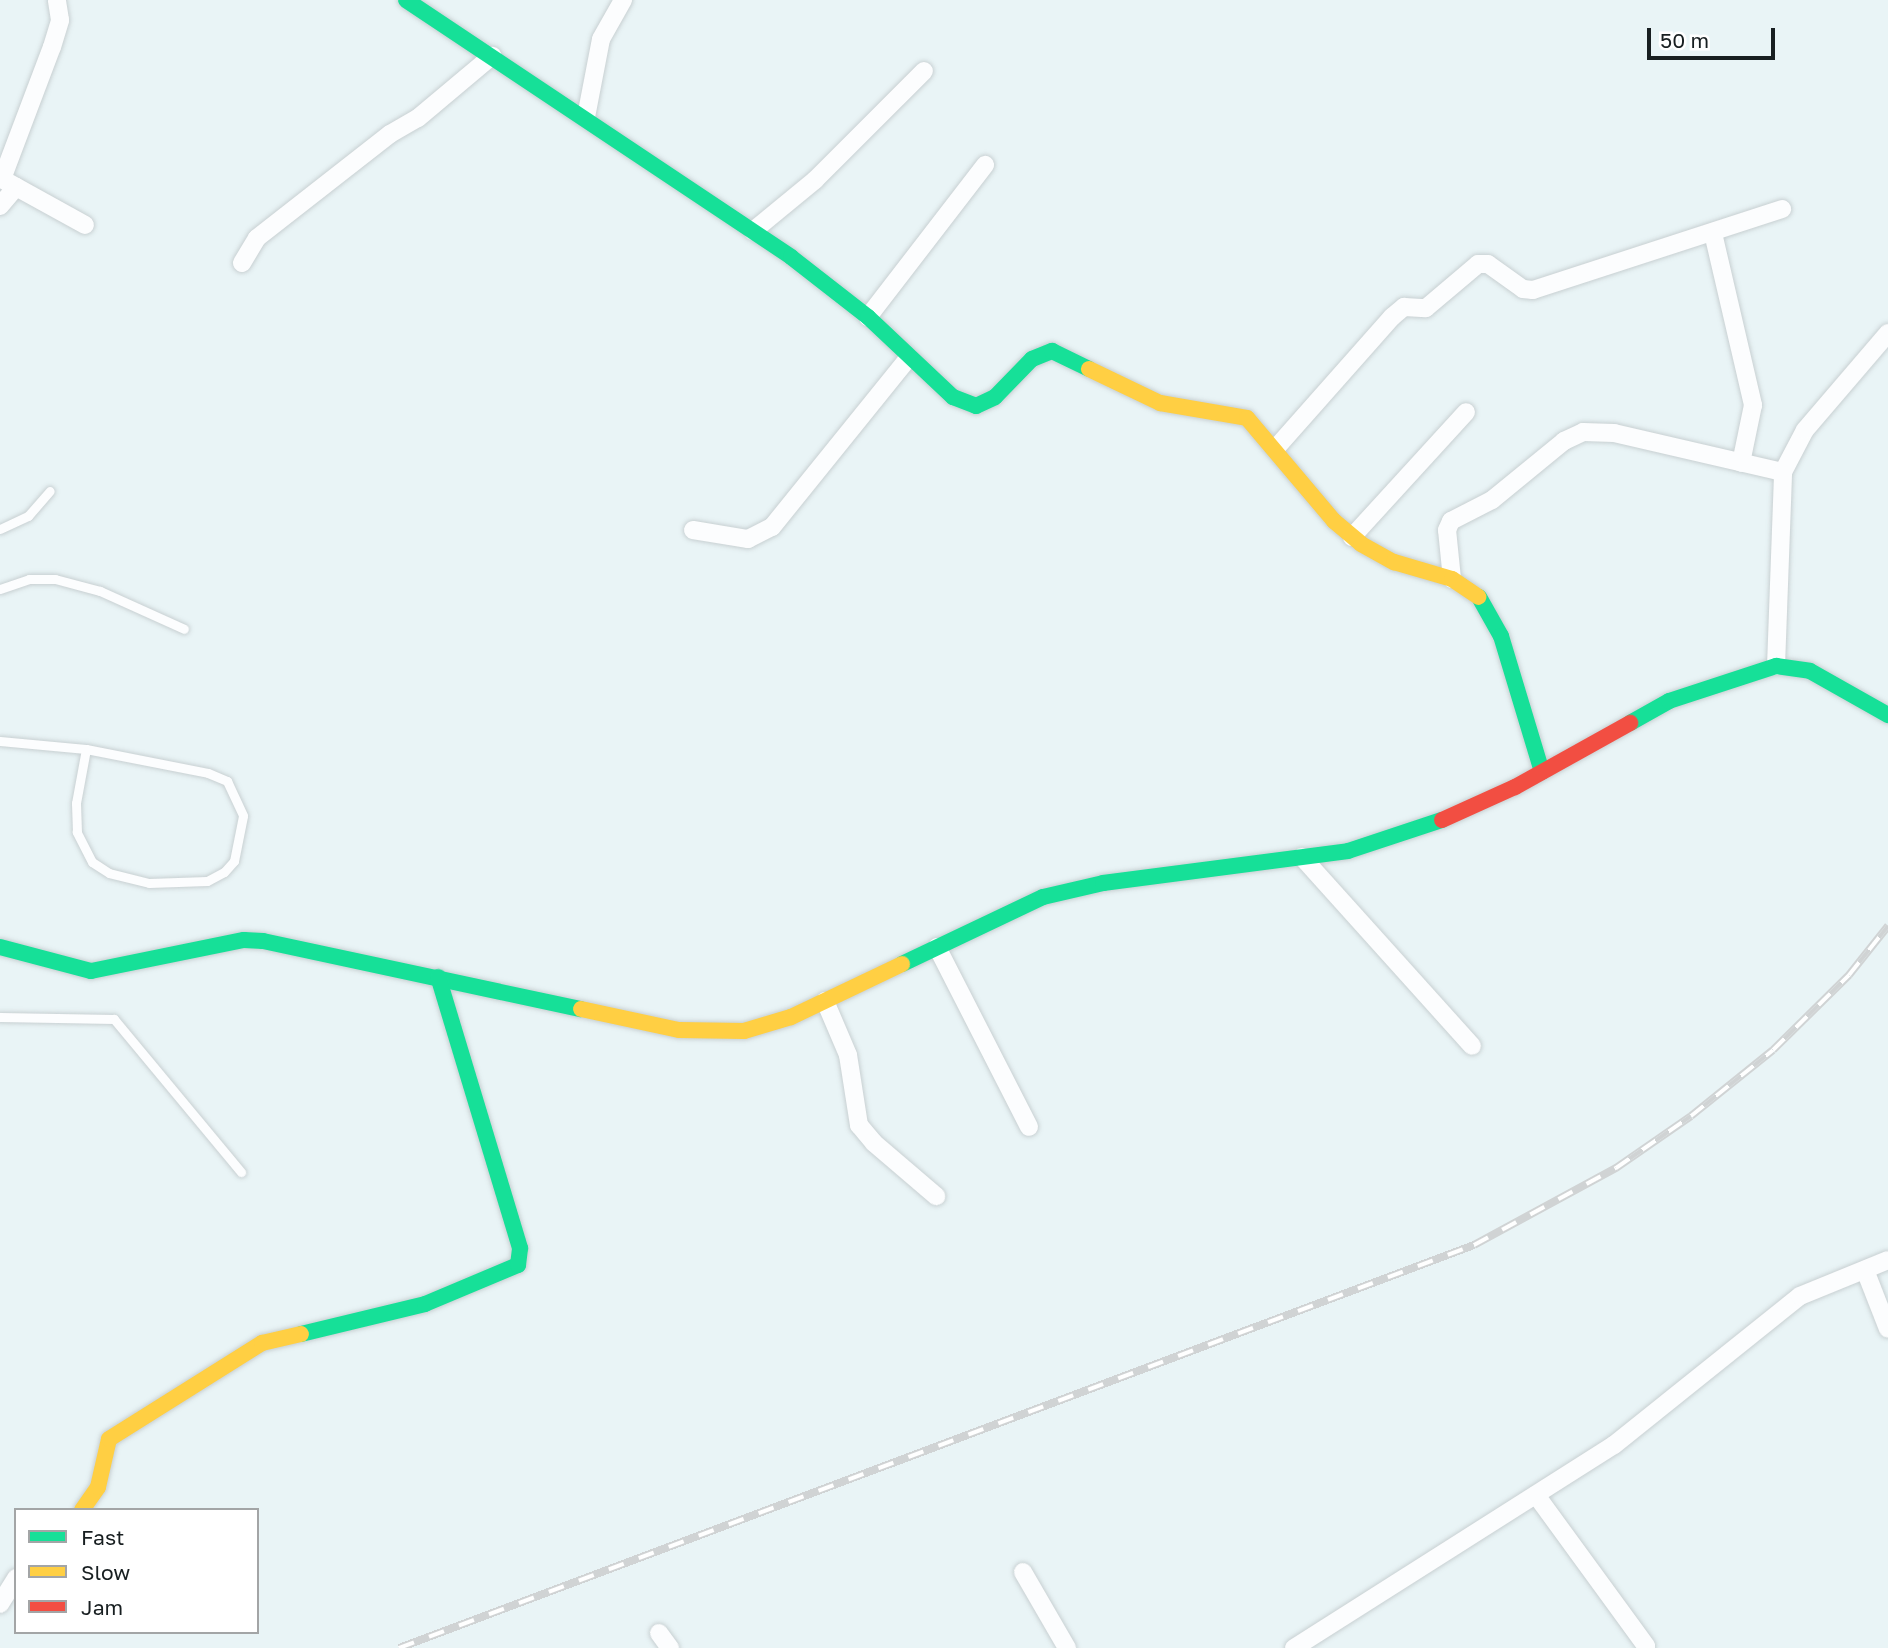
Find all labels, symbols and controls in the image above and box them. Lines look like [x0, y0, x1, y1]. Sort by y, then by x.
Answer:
scale bar [1650, 14, 1778, 58]
text: 50 m [1660, 27, 1709, 53]
legend [14, 1508, 259, 1634]
text: Fast [81, 1524, 124, 1550]
text: Slow [81, 1559, 130, 1585]
text: Jam [81, 1594, 123, 1620]

